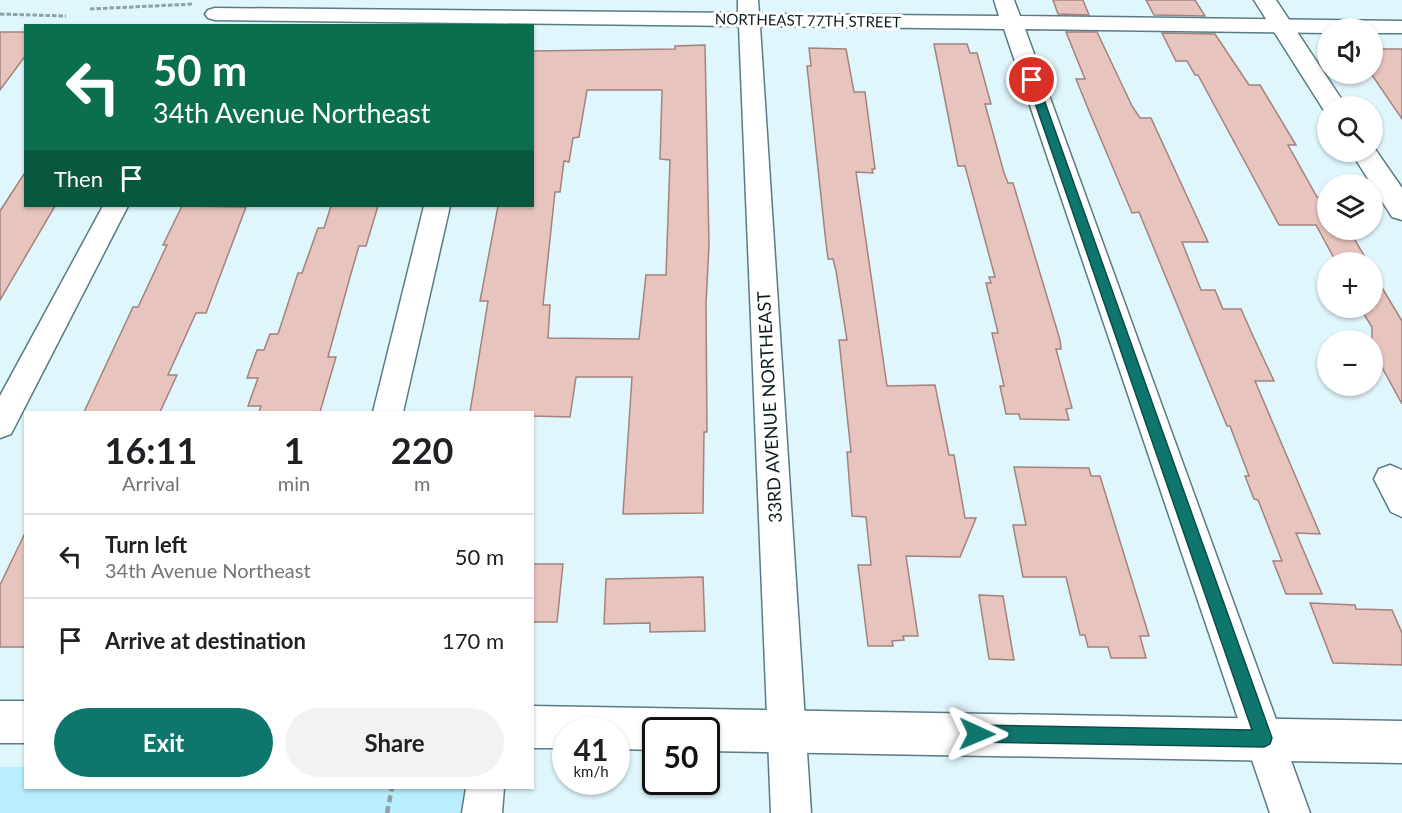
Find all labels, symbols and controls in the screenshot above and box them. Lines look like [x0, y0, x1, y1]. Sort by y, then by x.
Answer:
street label: NORTHEAST 77TH STREET [715, 9, 901, 31]
map controls [1317, 18, 1383, 396]
button: sound [1317, 18, 1383, 84]
text: 50 m [153, 45, 247, 95]
icon: left [54, 48, 132, 126]
pin [1006, 54, 1057, 105]
icon: arrive [1015, 63, 1048, 96]
text: 34th Avenue Northeast [153, 96, 431, 129]
button: search [1317, 96, 1383, 162]
icon: arrive [115, 162, 148, 195]
text: Then [54, 165, 103, 192]
button: layers [1317, 174, 1383, 240]
button: + [1317, 252, 1383, 318]
street label: 33RD AVENUE NORTHEAST [752, 290, 786, 523]
button: − [1317, 330, 1383, 396]
text: 16:11 [105, 428, 197, 472]
text: 1 [284, 428, 305, 472]
text: 220 [391, 428, 453, 472]
text: Arrival [122, 471, 180, 495]
text: min [278, 471, 310, 495]
text: m [414, 471, 430, 495]
text: Turn left [105, 531, 187, 558]
icon: left [54, 540, 87, 573]
text: 50 m [455, 543, 504, 570]
text: 34th Avenue Northeast [105, 558, 311, 582]
icon: arrive [54, 624, 87, 657]
text: Arrive at destination [105, 627, 306, 654]
text: 170 m [442, 627, 504, 654]
position arrow [945, 702, 1009, 766]
button: Exit [54, 708, 273, 777]
button: Share [285, 708, 504, 777]
speed limit sign: 50 [642, 717, 720, 795]
text: 41 [574, 731, 608, 767]
text: km/h [573, 762, 609, 780]

